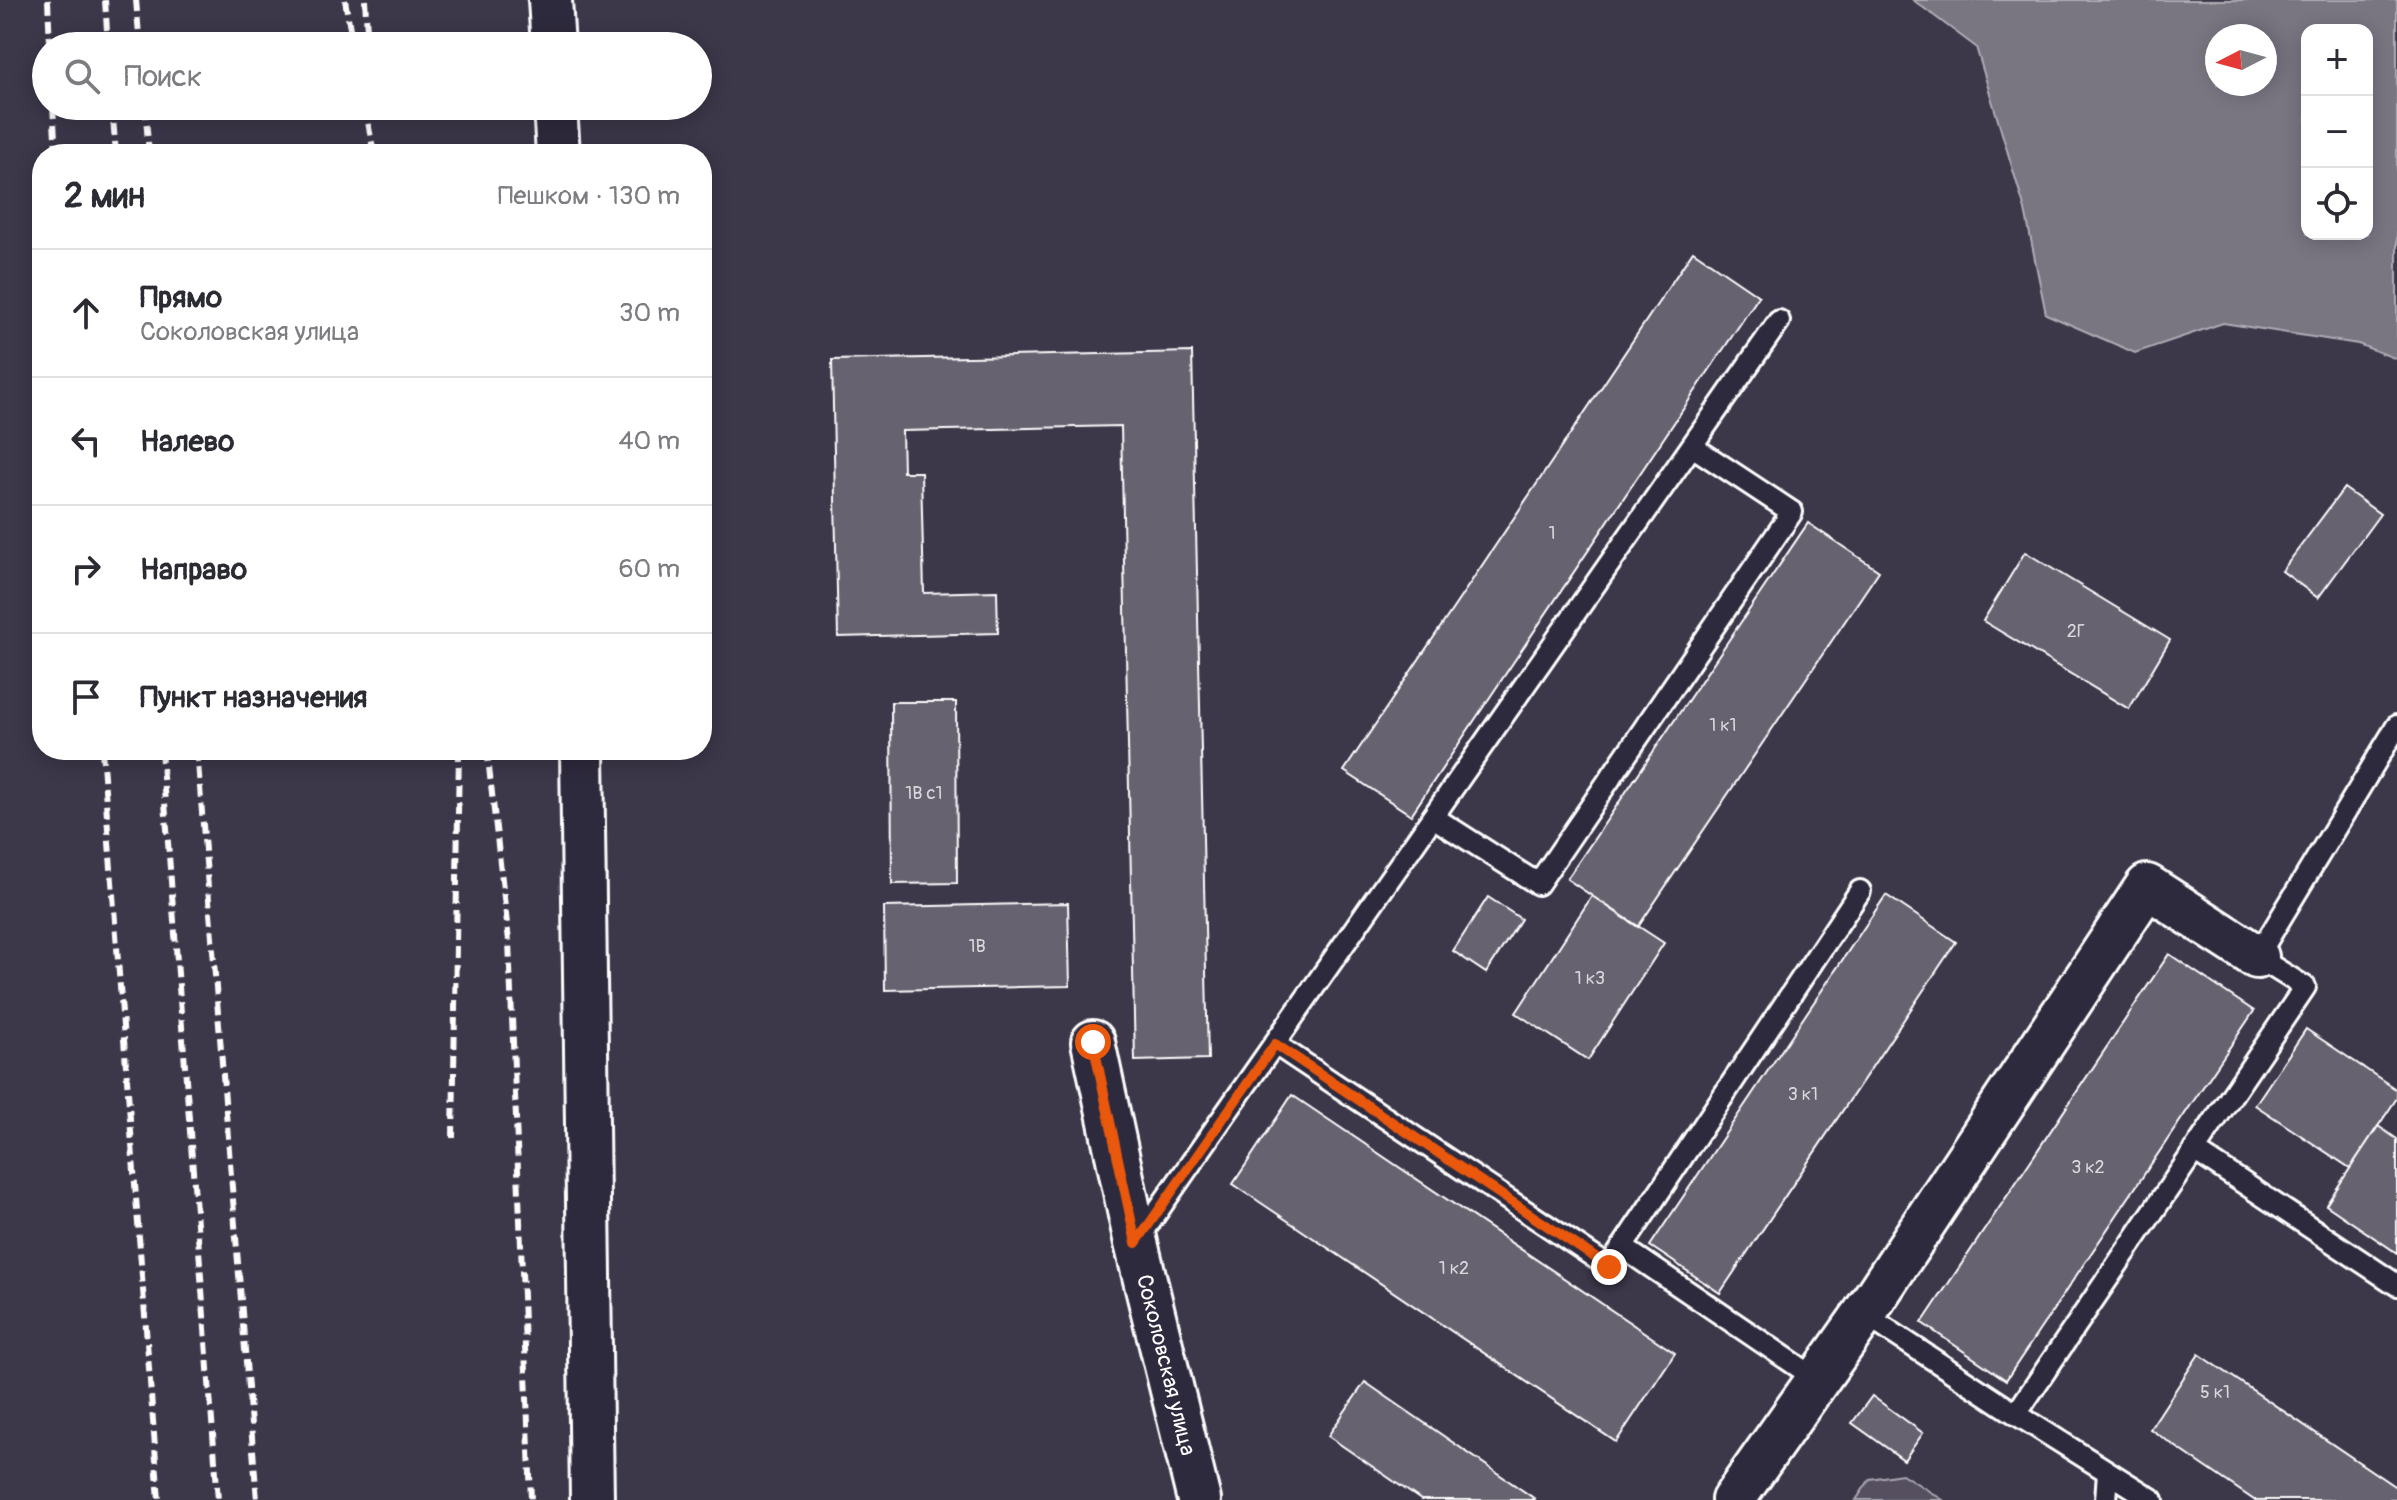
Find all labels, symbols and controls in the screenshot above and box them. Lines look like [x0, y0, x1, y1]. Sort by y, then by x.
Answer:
north arrow [2205, 24, 2277, 96]
map controls [2301, 24, 2373, 240]
button: + [2301, 24, 2373, 96]
search box [32, 32, 712, 120]
icon: search [60, 54, 104, 98]
text: Поиск [124, 58, 202, 95]
button: − [2301, 96, 2373, 168]
button: locate [2301, 168, 2373, 240]
text: 2 мин [64, 175, 145, 218]
text: Пешком · 130 m [498, 180, 680, 212]
text: Прямо [140, 279, 222, 316]
icon: ahead [64, 291, 108, 335]
text: 30 m [619, 297, 680, 329]
text: Соколовская улица [140, 316, 359, 348]
icon: left [64, 419, 108, 463]
text: Налево [140, 423, 234, 460]
text: 40 m [618, 425, 680, 457]
house number: 1 [1548, 522, 1556, 545]
icon: right [64, 547, 108, 591]
text: Направо [140, 551, 247, 588]
text: 60 m [618, 553, 680, 585]
house number: 2Г [2067, 620, 2085, 643]
icon: arrive [64, 675, 108, 719]
text: Пункт назначения [140, 679, 367, 716]
house number: 1 к1 [1709, 714, 1737, 737]
house number: 1В с1 [905, 782, 943, 805]
house number: 1В [968, 935, 986, 958]
house number: 1 к3 [1575, 967, 1605, 990]
route start [1075, 1024, 1111, 1060]
house number: 3 к1 [1788, 1083, 1818, 1106]
house number: 3 к2 [2071, 1156, 2105, 1179]
route end [1591, 1249, 1627, 1285]
house number: 1 к2 [1439, 1257, 1469, 1280]
street label: Соколовская улица [1130, 1272, 1202, 1458]
house number: 5 к1 [2200, 1381, 2230, 1404]

